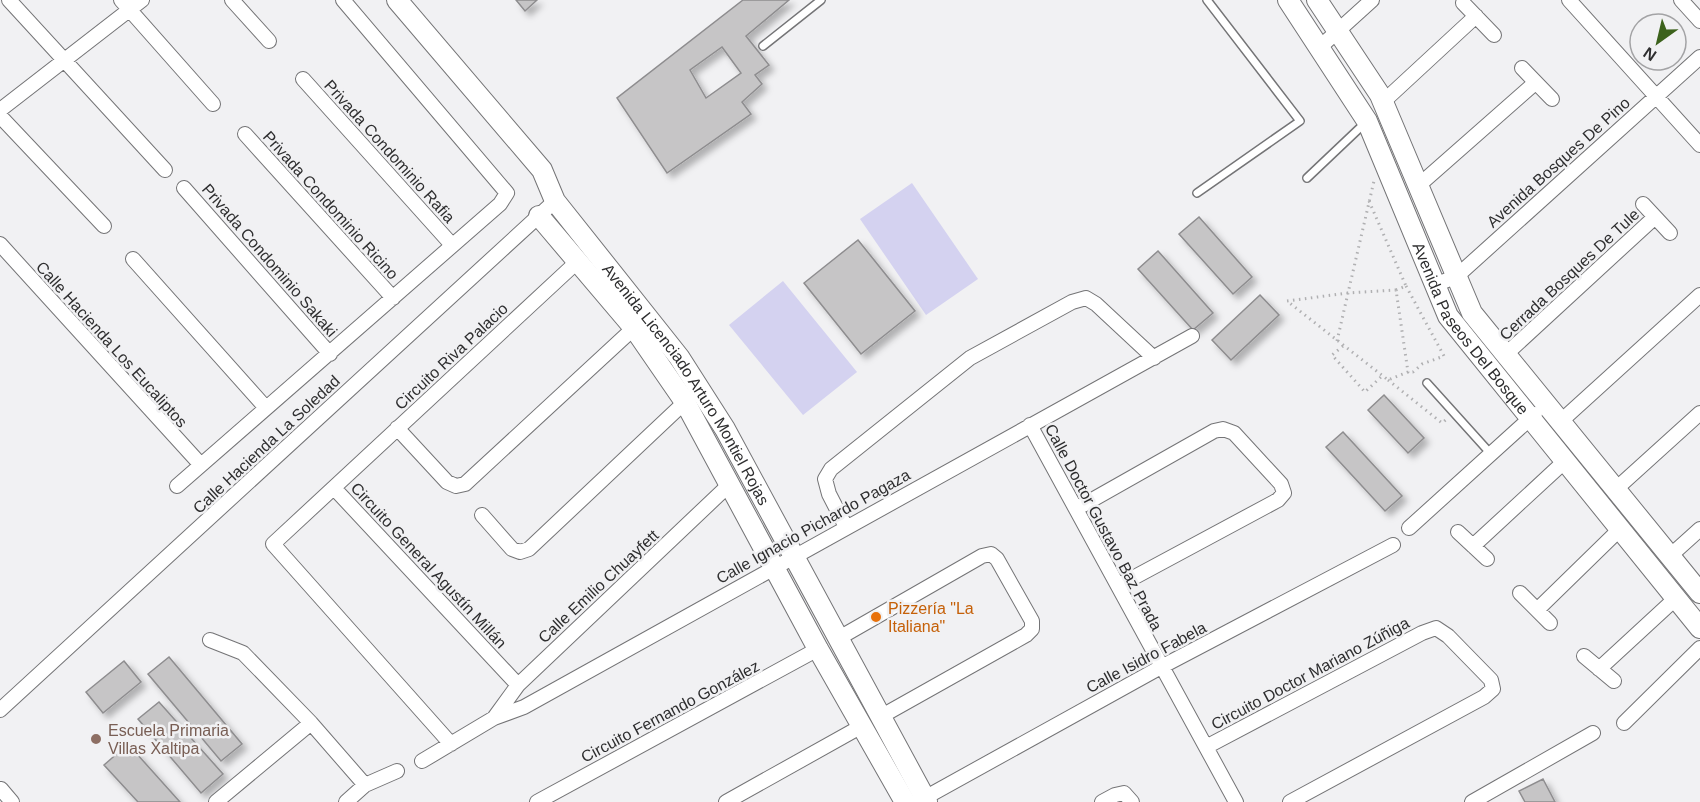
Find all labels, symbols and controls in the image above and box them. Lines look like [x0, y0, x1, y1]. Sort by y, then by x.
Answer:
north arrow [1628, 12, 1688, 72]
text: N [1640, 44, 1659, 64]
street label: Privada Condominio Rafia [321, 77, 458, 226]
street label: Avenida Bosques De Pino [1484, 94, 1633, 231]
street label: Privada Condominio Ricino [260, 128, 402, 283]
street label: Privada Condominio Sakaki [199, 181, 341, 340]
street label: Cerrada Bosques De Tule [1496, 205, 1643, 343]
street label: Avenida Paseos Del Bosque [1409, 240, 1532, 418]
street label: Calle Hacienda Los Eucaliptos [33, 258, 191, 431]
street label: Avenida Licenciado Arturo Montiel Rojas [599, 260, 772, 508]
street label: Circuito Riva Palacio [392, 300, 511, 413]
street label: Calle Hacienda La Soledad [190, 372, 343, 517]
street label: Calle Doctor Gustavo Baz Prada [1042, 421, 1165, 633]
street label: Calle Ignacio Pichardo Pagaza [713, 466, 913, 587]
street label: Circuito General Agustín Millán [348, 479, 510, 651]
street label: Calle Emilio Chuayfett [535, 526, 662, 646]
place label: Pizzería "La Italiana" [888, 600, 974, 635]
marker: Pizzería "La Italiana" [869, 610, 883, 624]
street label: Circuito Doctor Mariano Zúñiga [1208, 614, 1412, 733]
street label: Calle Isidro Fabela [1083, 619, 1209, 696]
street label: Circuito Fernando González [578, 657, 762, 766]
place label: Escuela Primaria Villas Xaltipa [108, 722, 229, 757]
marker: Escuela Primaria Villas Xaltipa [89, 732, 103, 746]

